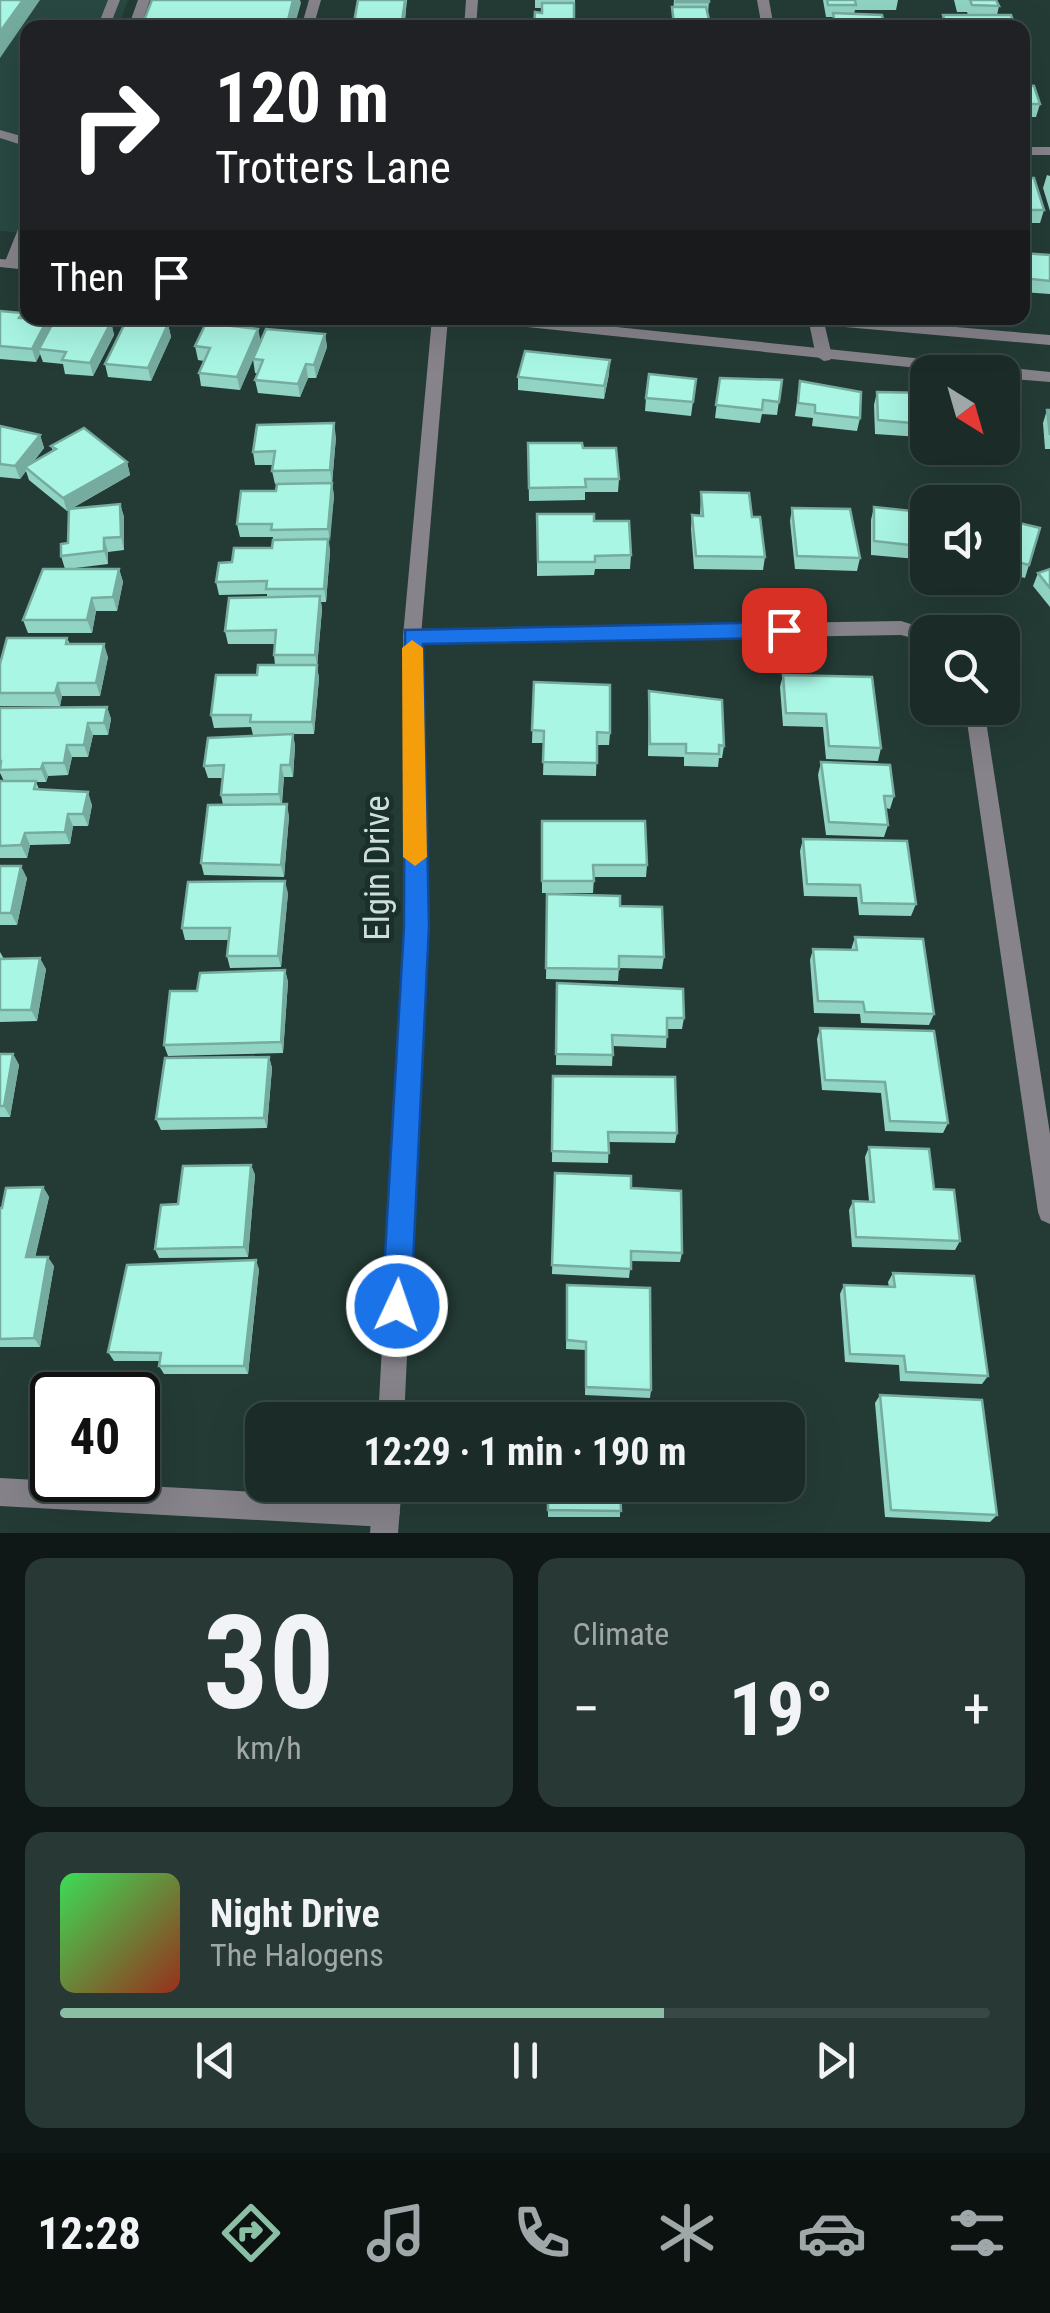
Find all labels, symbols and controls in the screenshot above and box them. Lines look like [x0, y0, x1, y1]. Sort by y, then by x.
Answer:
text: 120 m [215, 57, 389, 139]
icon: right [50, 60, 180, 190]
text: Trotters Lane [215, 141, 451, 194]
icon: arrive [144, 250, 199, 305]
text: Then [50, 256, 124, 300]
north arrow [910, 355, 1020, 465]
map controls [910, 355, 1020, 725]
button: sound [910, 485, 1020, 595]
pin [742, 588, 827, 673]
icon: arrive [757, 603, 812, 658]
button: search [910, 615, 1020, 725]
street label: Elgin Drive [357, 795, 398, 941]
position arrow [345, 1254, 449, 1358]
speed limit sign: 40 [30, 1372, 160, 1502]
text: 12:29 · 1 min · 190 m [364, 1430, 686, 1474]
text: 30 [203, 1587, 334, 1740]
text: Climate [573, 1615, 669, 1653]
text: 19° [729, 1665, 834, 1753]
text: − [573, 1677, 600, 1741]
text: + [963, 1677, 990, 1741]
text: km/h [236, 1729, 302, 1767]
text: Night Drive [210, 1892, 380, 1936]
text: The Halogens [210, 1936, 384, 1974]
icon: previous [188, 2033, 243, 2088]
icon: pause [498, 2033, 553, 2088]
icon: next [808, 2033, 863, 2088]
icon: directions [216, 2198, 286, 2268]
icon: music [361, 2198, 431, 2268]
icon: phone [507, 2198, 577, 2268]
icon: climate [652, 2198, 722, 2268]
icon: car [797, 2198, 867, 2268]
icon: filters [942, 2198, 1012, 2268]
text: 12:28 [38, 2207, 141, 2260]

